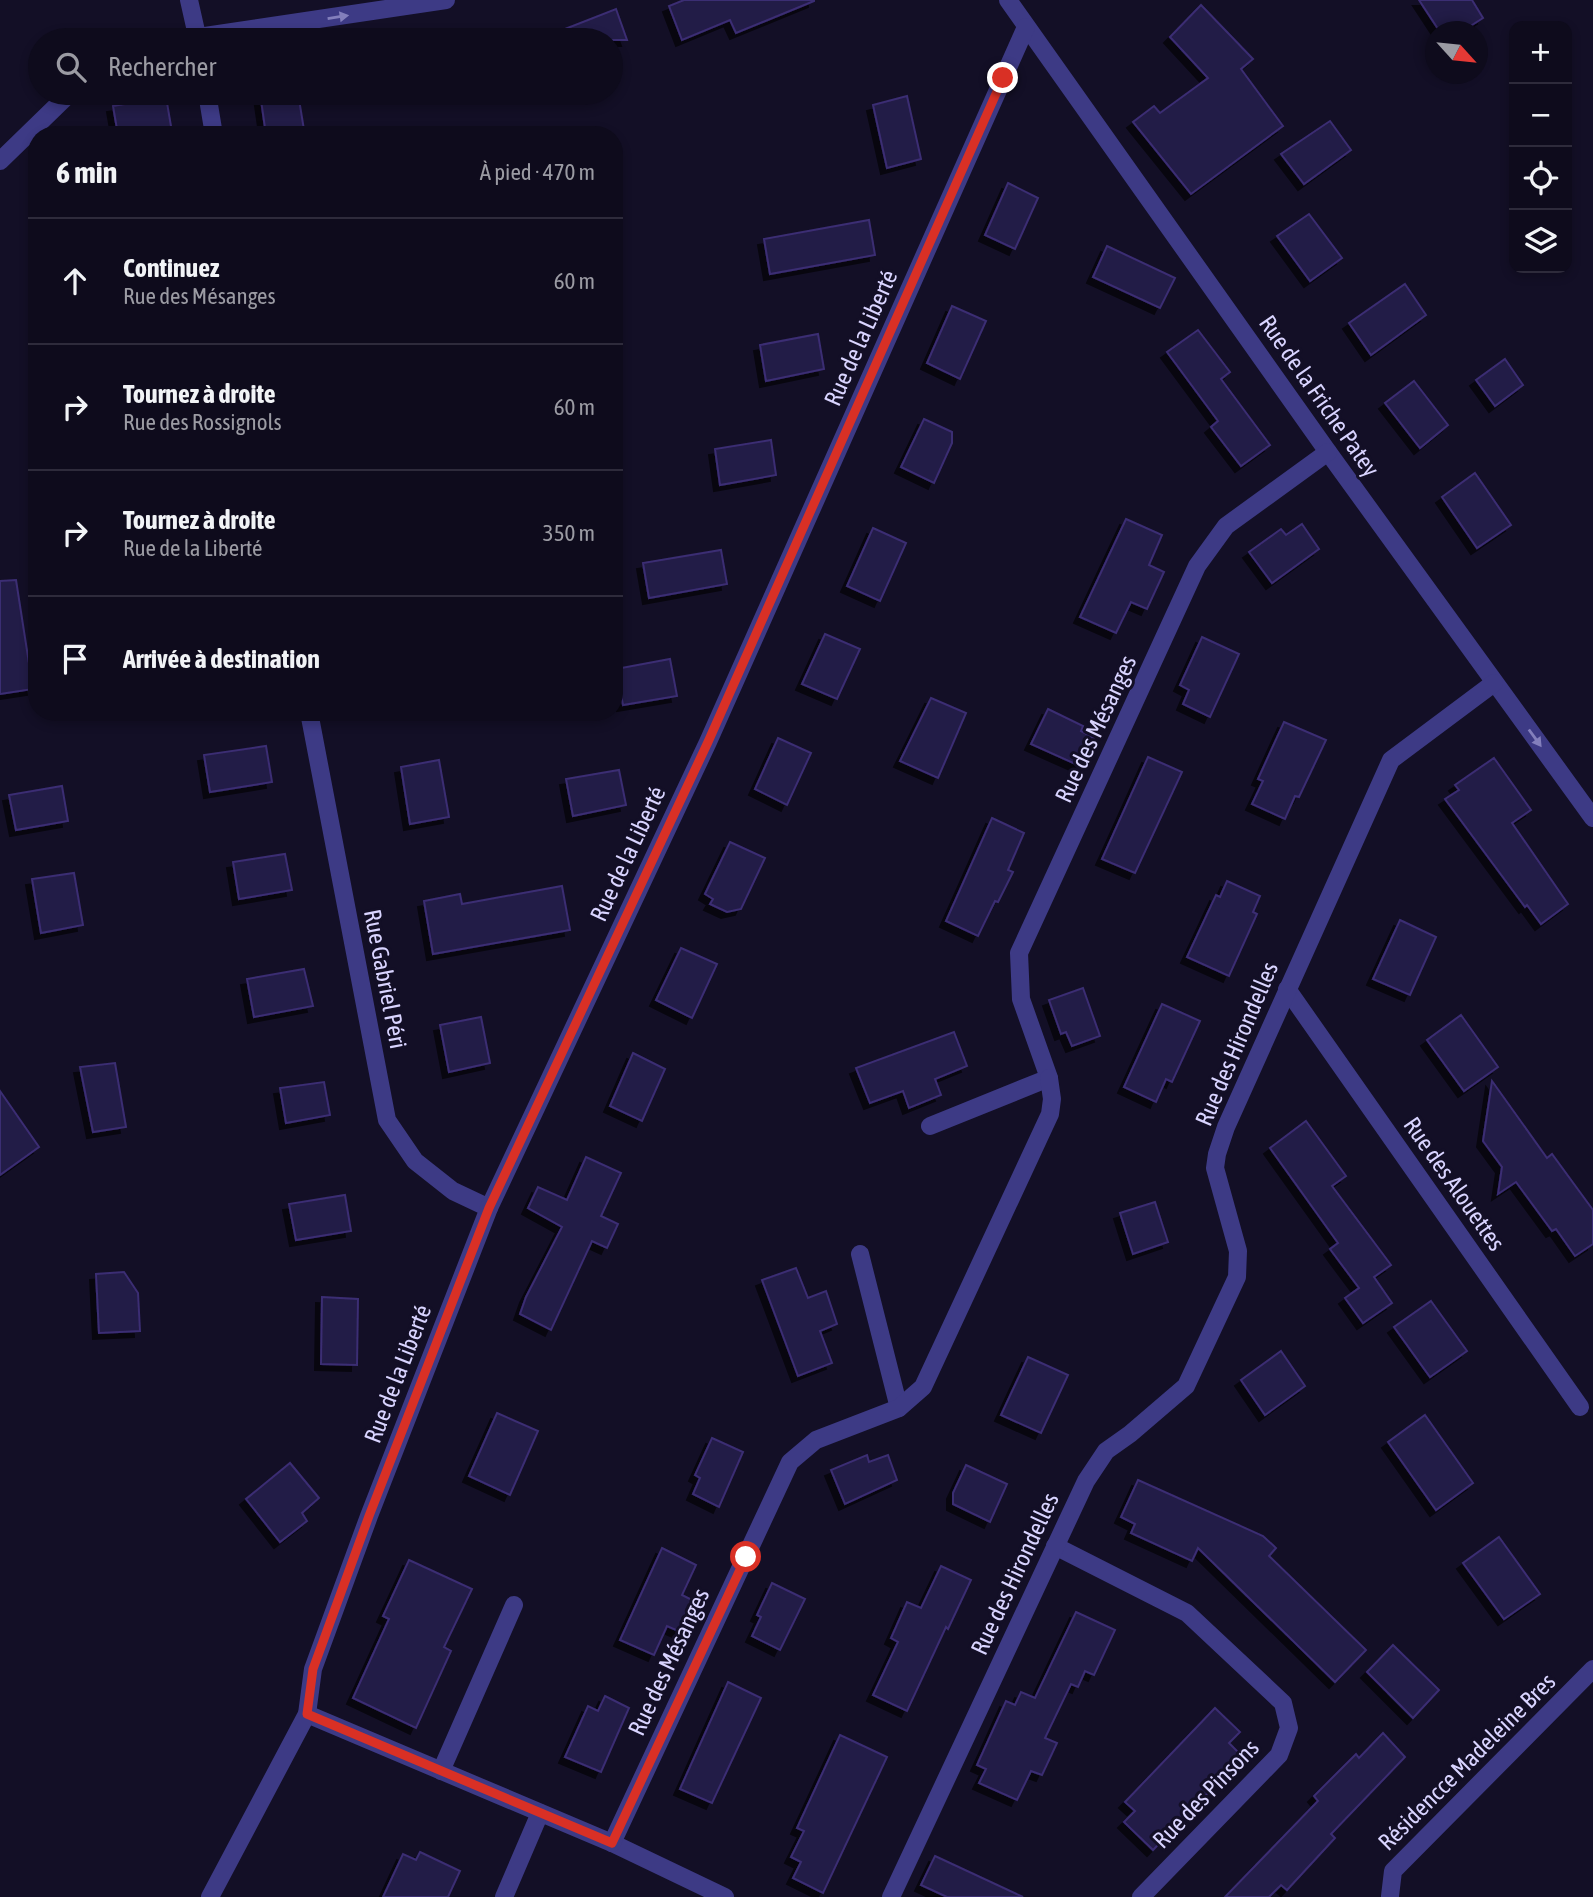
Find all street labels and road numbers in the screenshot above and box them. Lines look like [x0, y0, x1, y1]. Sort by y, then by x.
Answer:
street label: Rue de la Liberté [819, 266, 902, 410]
street label: Rue de la Friche Patey [1254, 310, 1385, 481]
street label: Rue des Mésanges [1050, 651, 1141, 807]
street label: Rue de la Liberté [585, 782, 671, 925]
street label: Rue Gabriel Péri [359, 907, 412, 1051]
street label: Rue des Hirondelles [1190, 958, 1283, 1130]
street label: Rue des Alouettes [1398, 1112, 1510, 1256]
street label: Rue de la Liberté [359, 1301, 436, 1447]
street label: Rue des Hirondelles [965, 1489, 1064, 1659]
street label: Rue des Mésanges [623, 1584, 714, 1740]
street label: Résidencce Madeleine Bres [1373, 1668, 1560, 1855]
street label: Rue des Pinsons [1147, 1734, 1264, 1853]

